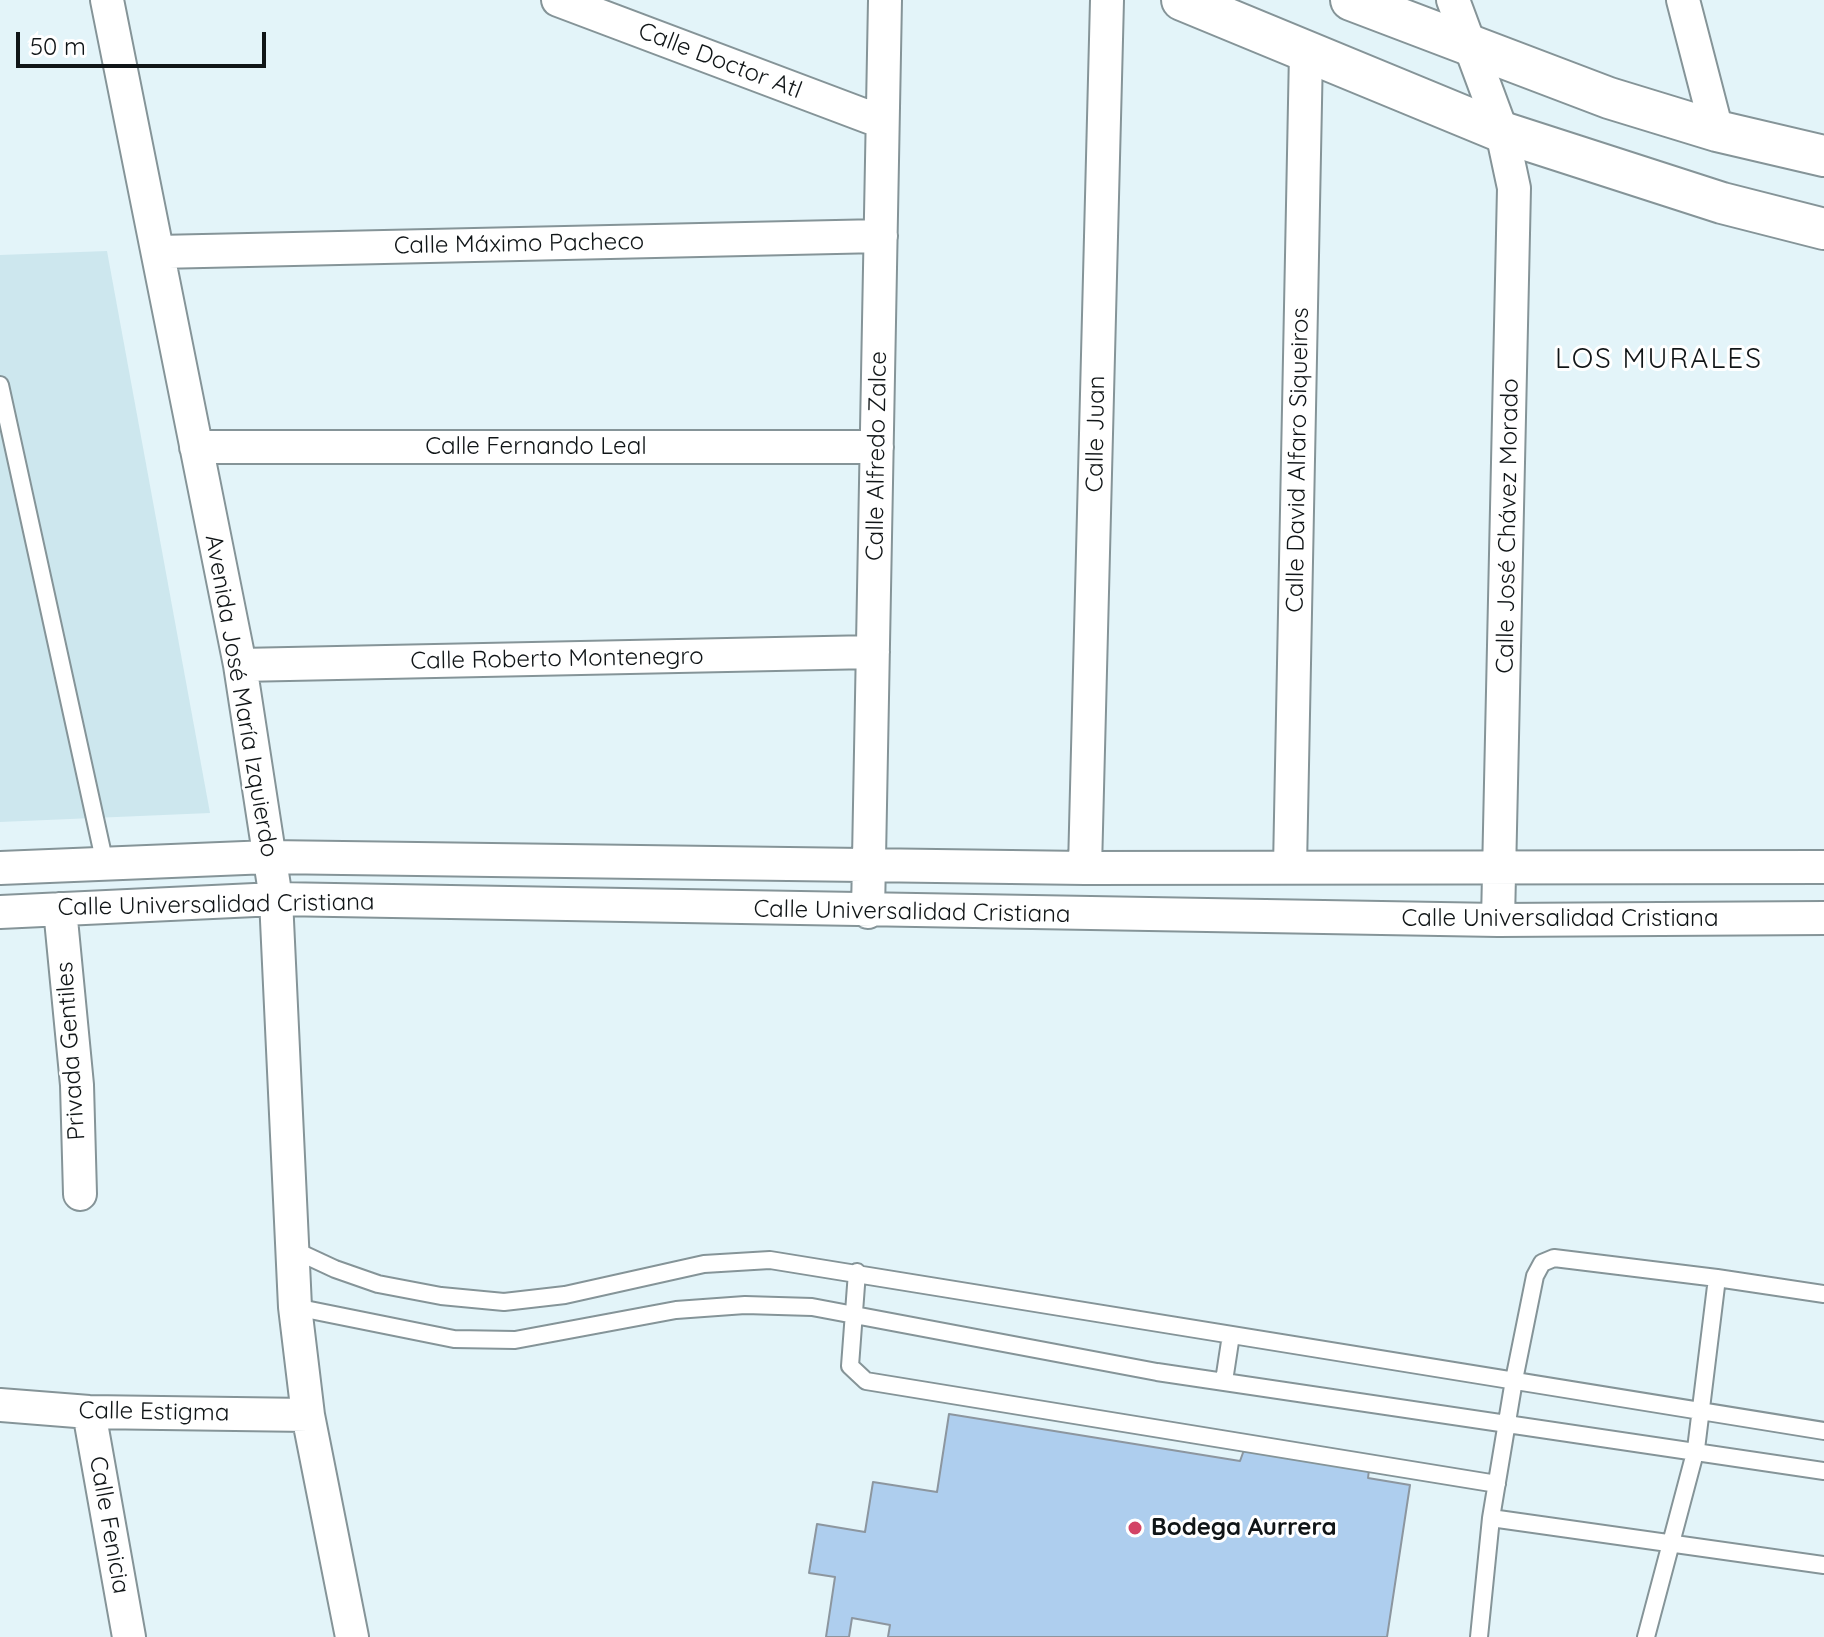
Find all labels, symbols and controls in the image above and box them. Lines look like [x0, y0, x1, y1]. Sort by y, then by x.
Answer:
scale bar [20, 16, 270, 66]
street label: Calle Doctor Atl [634, 17, 806, 105]
text: 50 m [30, 31, 86, 61]
street label: Calle Máximo Pacheco [394, 227, 644, 261]
street label: Calle David Alfaro Siqueiros [1281, 307, 1315, 613]
district label: LOS MURALES [1555, 343, 1763, 377]
street label: Calle Alfredo Zalce [861, 351, 893, 561]
street label: Calle Juan [1081, 375, 1111, 493]
street label: Calle José Chávez Morado [1491, 378, 1525, 674]
street label: Calle Fernando Leal [425, 433, 647, 461]
street label: Avenida José María Izquierdo [198, 532, 284, 860]
street label: Calle Roberto Montenegro [410, 642, 704, 676]
street label: Calle Universalidad Cristiana [57, 888, 375, 922]
street label: Calle Universalidad Cristiana [753, 895, 1071, 929]
street label: Calle Universalidad Cristiana [1402, 905, 1718, 933]
street label: Privada Gentiles [50, 961, 92, 1141]
street label: Calle Estigma [78, 1396, 230, 1428]
street label: Calle Fenicia [83, 1454, 135, 1596]
place label: Bodega Aurrera [1151, 1514, 1337, 1542]
marker: Bodega Aurrera [1126, 1519, 1144, 1537]

